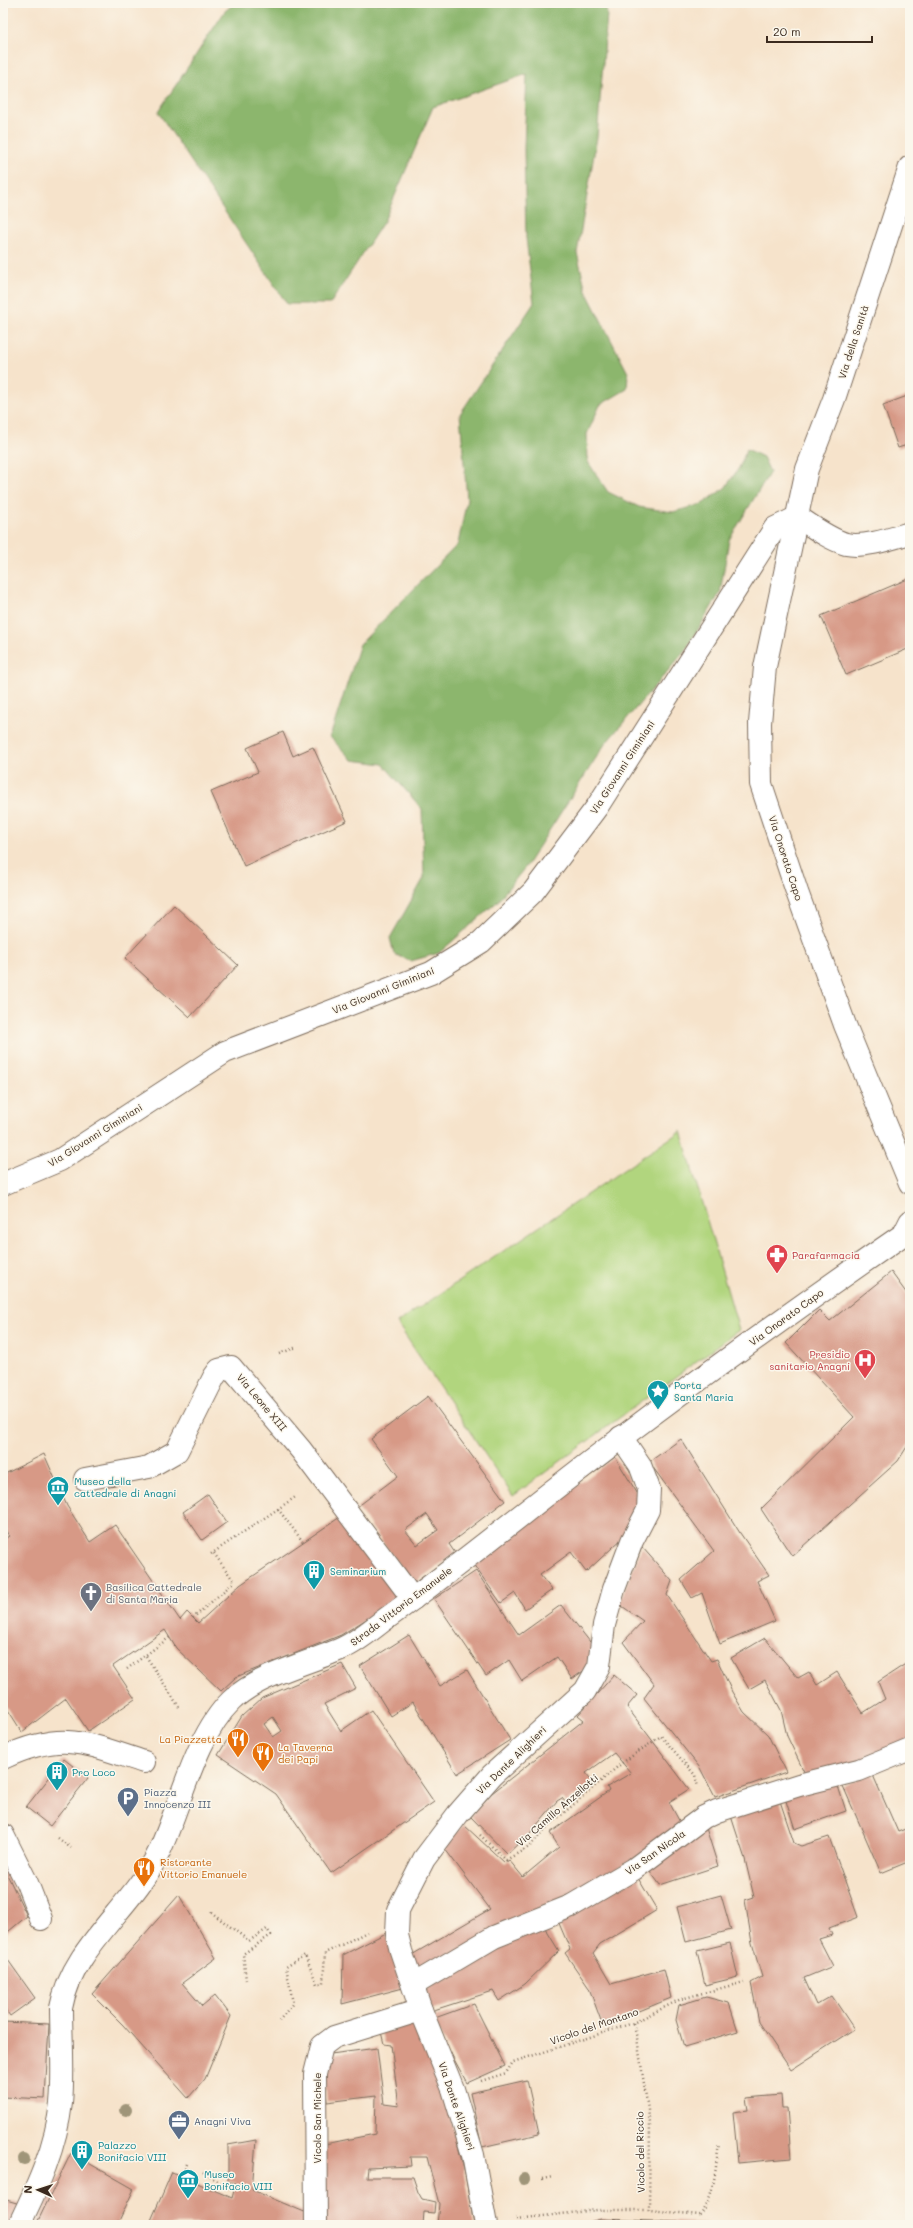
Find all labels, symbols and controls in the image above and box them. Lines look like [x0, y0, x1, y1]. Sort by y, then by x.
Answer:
scale bar [767, 18, 872, 44]
text: 20 m [773, 23, 801, 39]
street label: Via della Sanità [834, 303, 872, 381]
street label: Via Giovanni Giminiani [586, 717, 658, 817]
street label: Via Onorato Capo [766, 814, 806, 902]
street label: Via Giovanni Giminiani [330, 963, 436, 1017]
street label: Via Giovanni Giminiani [45, 1100, 145, 1170]
pharmacy icon: Parafarmacia [764, 1242, 790, 1275]
place label: Parafarmacia [792, 1248, 860, 1262]
street label: Via Onorato Capo [746, 1285, 826, 1349]
place label: Presidio sanitario Anagni [769, 1347, 850, 1373]
hospital icon: Presidio sanitario Anagni [852, 1347, 878, 1380]
street label: Via Leone XIII [234, 1370, 291, 1434]
place icon: Porta Santa Maria [645, 1378, 671, 1411]
place label: Porta Santa Maria [674, 1378, 734, 1404]
museum icon: Museo della cattedrale di Anagni [45, 1474, 71, 1507]
place label: Museo della cattedrale di Anagni [74, 1474, 176, 1500]
building icon: Seminarium [301, 1558, 327, 1591]
street label: Strada Vittorio Emanuele [347, 1563, 455, 1649]
place label: Seminarium [330, 1564, 386, 1578]
church icon: Basilica Cattedrale di Santa Maria [78, 1580, 104, 1613]
place label: Basilica Cattedrale di Santa Maria [106, 1580, 202, 1606]
street label: Via Dante Alighieri [473, 1723, 549, 1797]
restaurant icon: La Piazzetta [225, 1726, 251, 1759]
place label: La Piazzetta [160, 1732, 222, 1746]
restaurant icon: La Taverna dei Papi [250, 1740, 276, 1773]
place label: La Taverna dei Papi [278, 1740, 333, 1766]
building icon: Pro Loco [44, 1759, 70, 1792]
place label: Pro Loco [72, 1765, 115, 1779]
street label: Via Camillo Anzellotti [513, 1770, 601, 1850]
parking icon: Piazza Innocenzo III [115, 1785, 141, 1818]
place label: Piazza Innocenzo III [144, 1785, 211, 1811]
street label: Via San Nicola [622, 1826, 688, 1878]
restaurant icon: Ristorante Vittorio Emanuele [131, 1855, 157, 1888]
place label: Ristorante Vittorio Emanuele [160, 1855, 247, 1881]
street label: Vicolo del Montano [548, 2004, 640, 2048]
street label: Via Dante Alighieri [435, 2060, 479, 2152]
street label: Vicolo San Michele [310, 2073, 324, 2163]
office icon: Anagni Viva [166, 2108, 192, 2141]
street label: Vicolo del Riccio [632, 2111, 648, 2193]
place label: Anagni Viva [194, 2114, 251, 2128]
building icon: Palazzo Bonifacio VIII [69, 2138, 95, 2171]
place label: Palazzo Bonifacio VIII [98, 2138, 167, 2164]
museum icon: Museo Bonifacio VIII [175, 2167, 201, 2200]
place label: Museo Bonifacio VIII [204, 2167, 273, 2193]
north arrow [18, 2170, 58, 2210]
text: N [20, 2185, 35, 2194]

